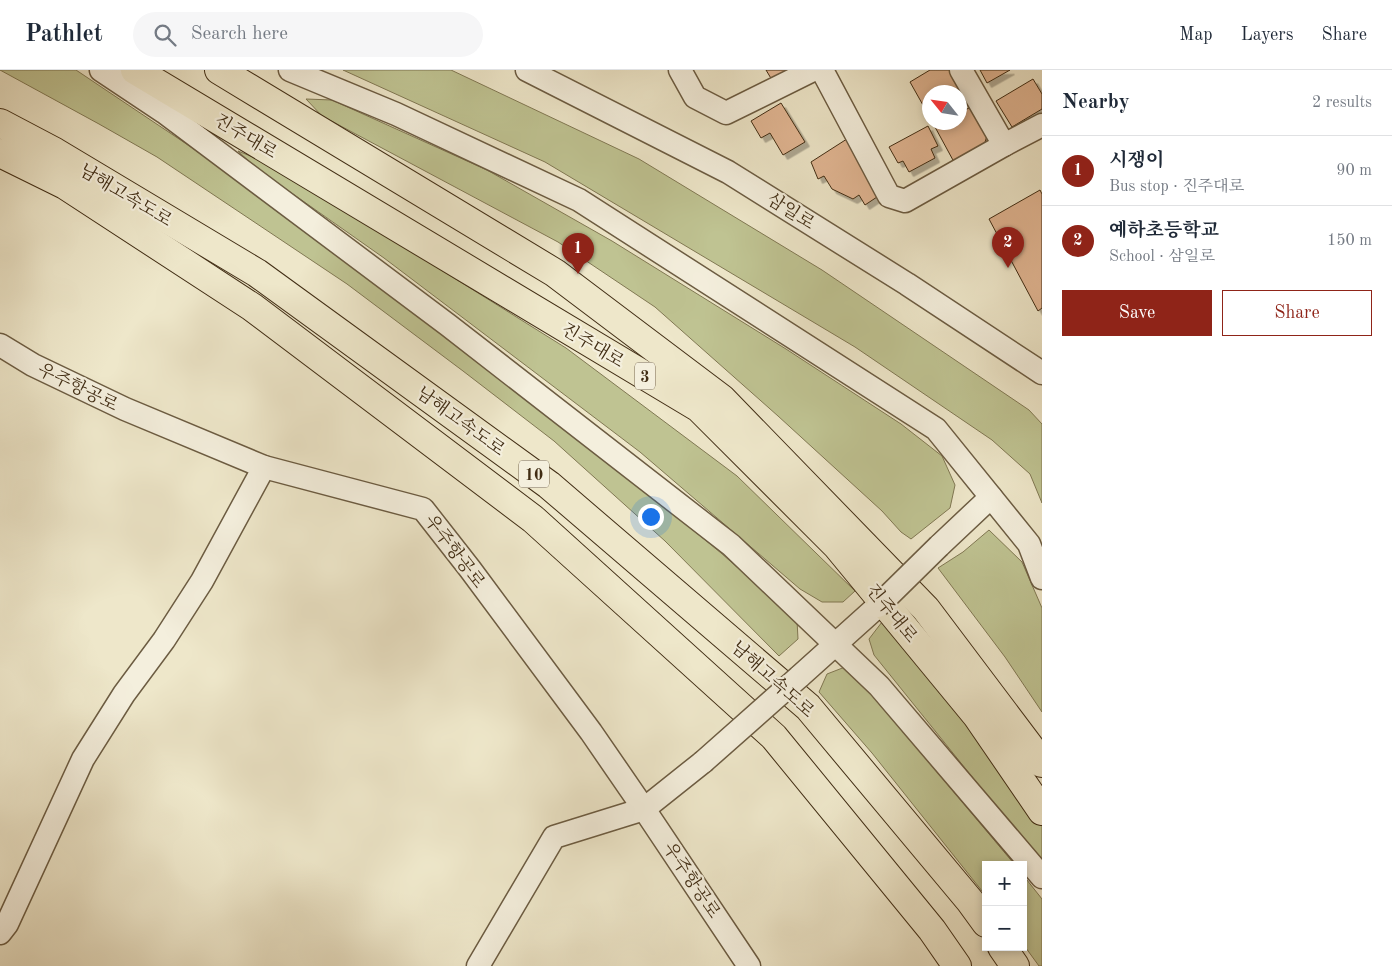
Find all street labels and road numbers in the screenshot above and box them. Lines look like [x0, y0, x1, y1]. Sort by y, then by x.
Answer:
street label: 진주대로 [211, 110, 280, 162]
street label: 남해고속도로 [76, 160, 176, 230]
street label: 삼일로 [764, 190, 818, 233]
street label: 진주대로 [558, 319, 627, 371]
street label: 우주항공로 [35, 360, 121, 415]
road number: 3 [635, 362, 655, 390]
street label: 남해고속도로 [413, 382, 509, 460]
road number: 10 [519, 460, 549, 488]
street label: 우주항공로 [421, 511, 488, 592]
street label: 진주대로 [862, 580, 921, 646]
street label: 남해고속도로 [728, 637, 818, 721]
street label: 우주항공로 [659, 839, 724, 922]

